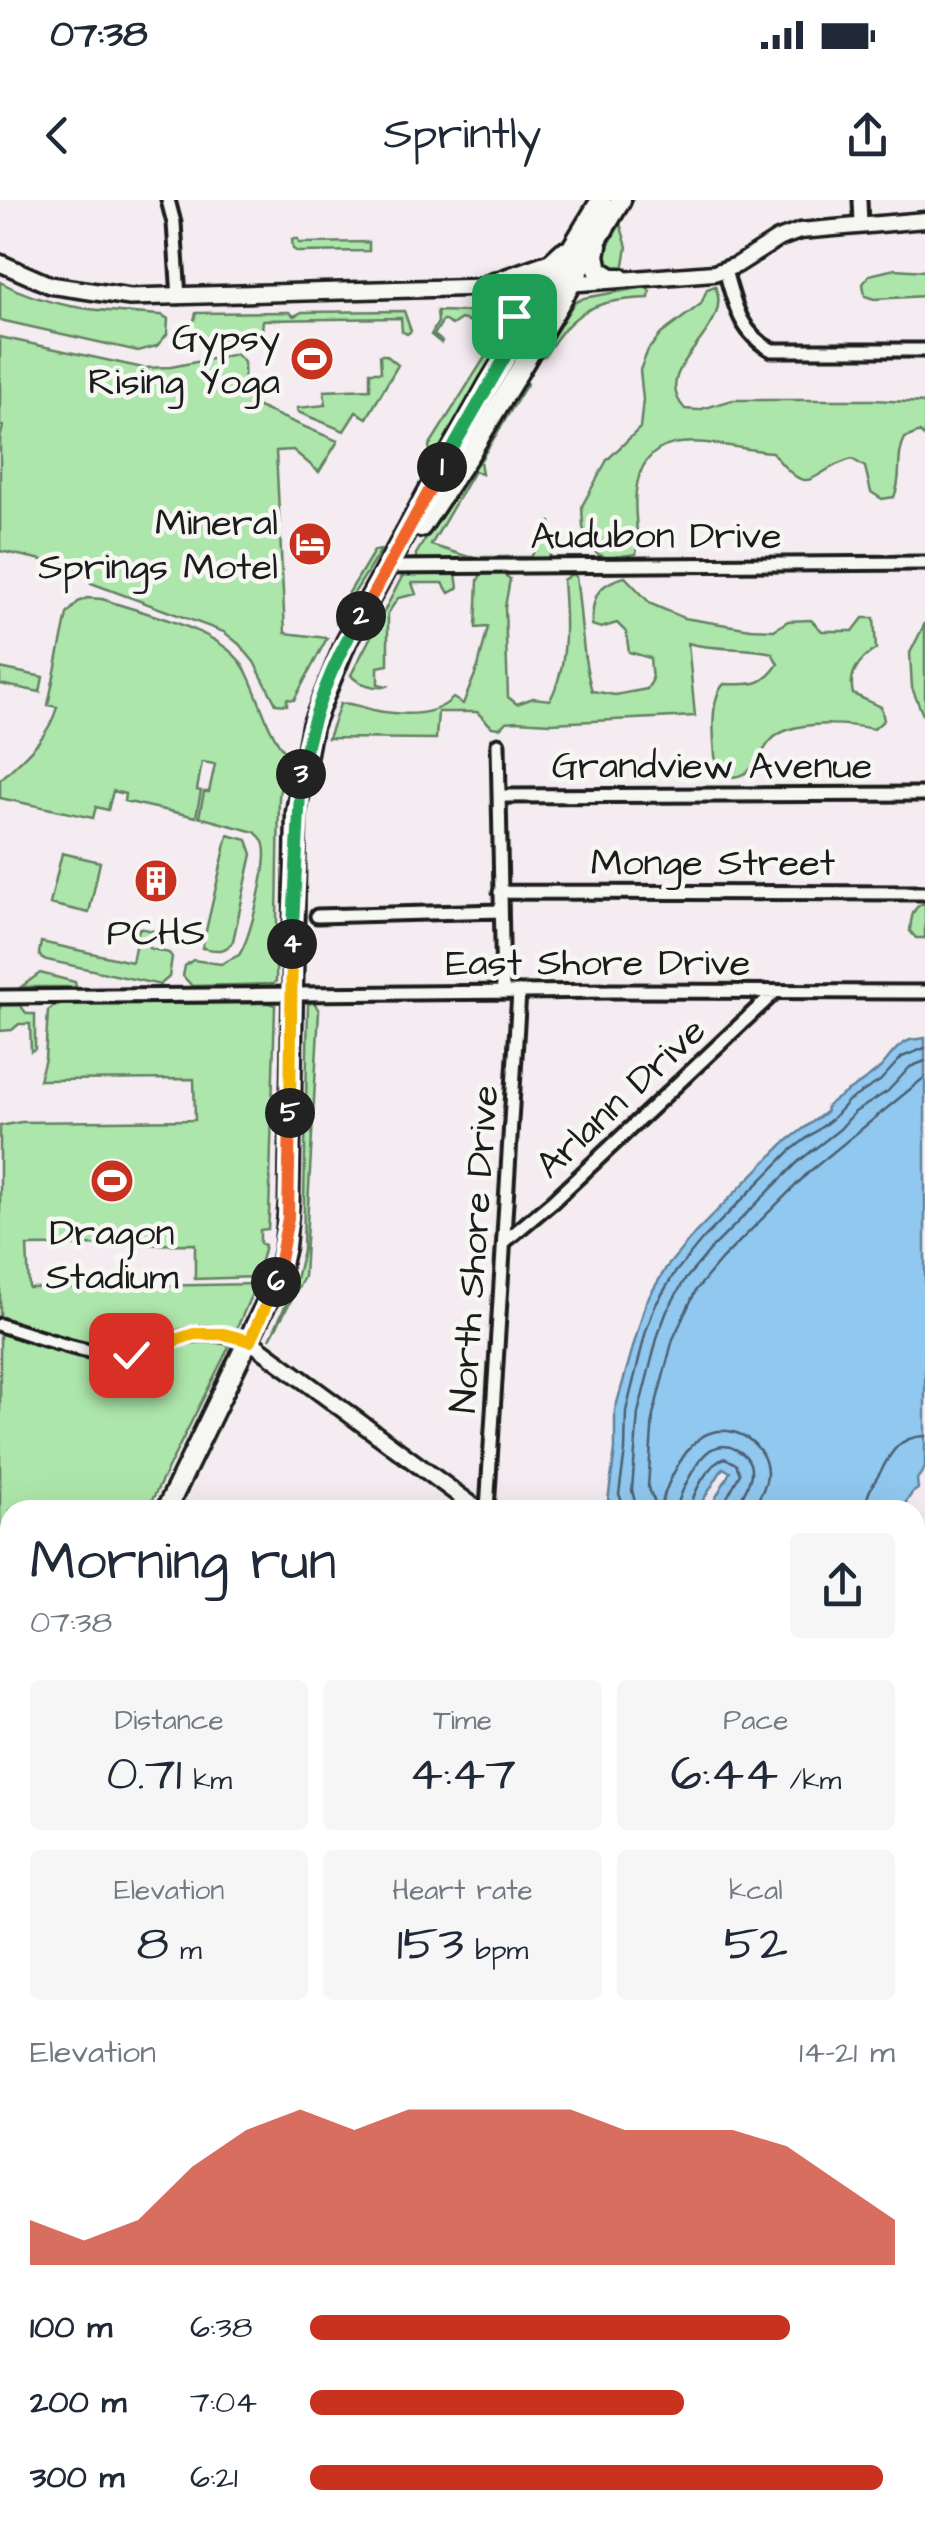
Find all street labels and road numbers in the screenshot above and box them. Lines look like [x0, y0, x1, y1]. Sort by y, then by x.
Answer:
street label: Audubon Drive [531, 511, 781, 563]
street label: Grandview Avenue [552, 741, 872, 793]
street label: Monge Street [591, 838, 835, 890]
street label: East Shore Drive [446, 938, 750, 990]
street label: Arlann Drive [525, 1006, 718, 1191]
street label: North Shore Drive [438, 1083, 512, 1415]

